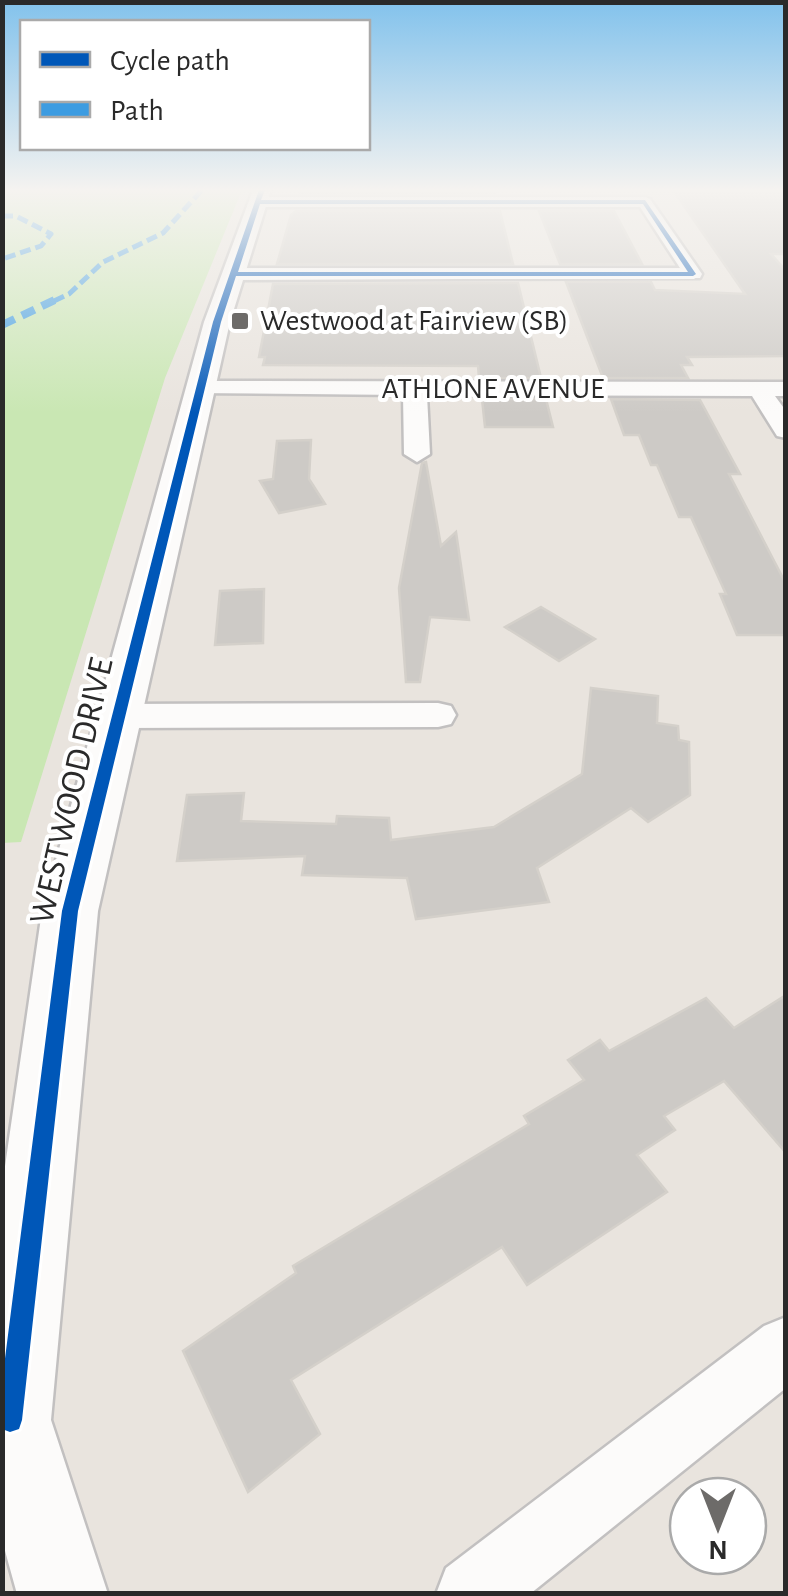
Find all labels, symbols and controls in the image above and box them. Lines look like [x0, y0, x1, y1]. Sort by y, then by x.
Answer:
legend [20, 20, 370, 150]
text: Cycle path [110, 46, 230, 76]
text: Path [110, 96, 164, 126]
place label: Westwood at Fairview (SB) [260, 306, 568, 336]
marker: Westwood at Fairview (SB) [229, 310, 251, 332]
street label: ATHLONE AVENUE [381, 374, 605, 404]
street label: WESTWOOD DRIVE [24, 654, 120, 928]
north arrow [668, 1476, 768, 1576]
text: N [708, 1535, 728, 1563]

